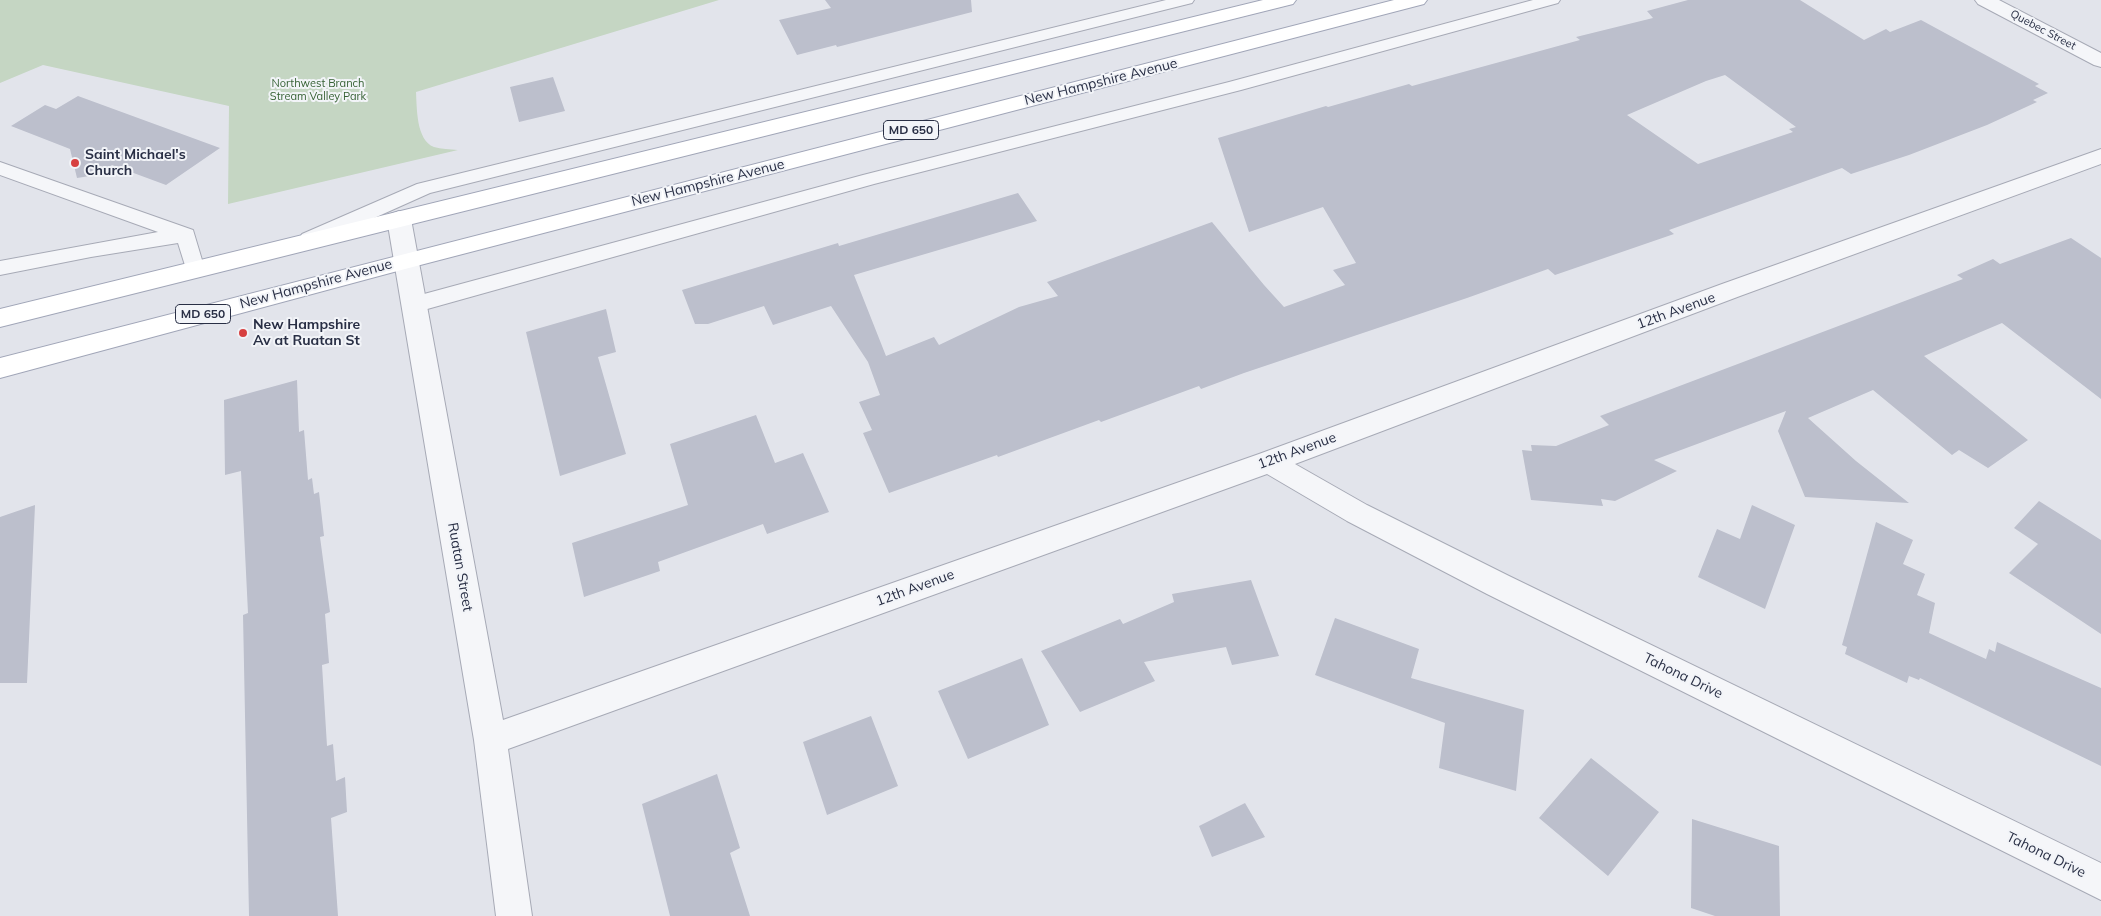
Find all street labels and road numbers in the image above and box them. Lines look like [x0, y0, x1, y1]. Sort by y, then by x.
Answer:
street label: Quebec Street [2008, 7, 2078, 53]
street label: New Hampshire Avenue [1023, 55, 1179, 109]
road number: MD 650 [884, 120, 938, 140]
street label: New Hampshire Avenue [630, 156, 786, 210]
street label: New Hampshire Avenue [238, 256, 394, 312]
street label: 12th Avenue [1634, 289, 1718, 333]
road number: MD 650 [176, 304, 230, 324]
street label: 12th Avenue [1255, 429, 1339, 473]
street label: Ruatan Street [444, 521, 476, 613]
street label: 12th Avenue [873, 566, 957, 610]
street label: Tahona Drive [1641, 650, 1725, 702]
street label: Tahona Drive [2004, 829, 2088, 881]

